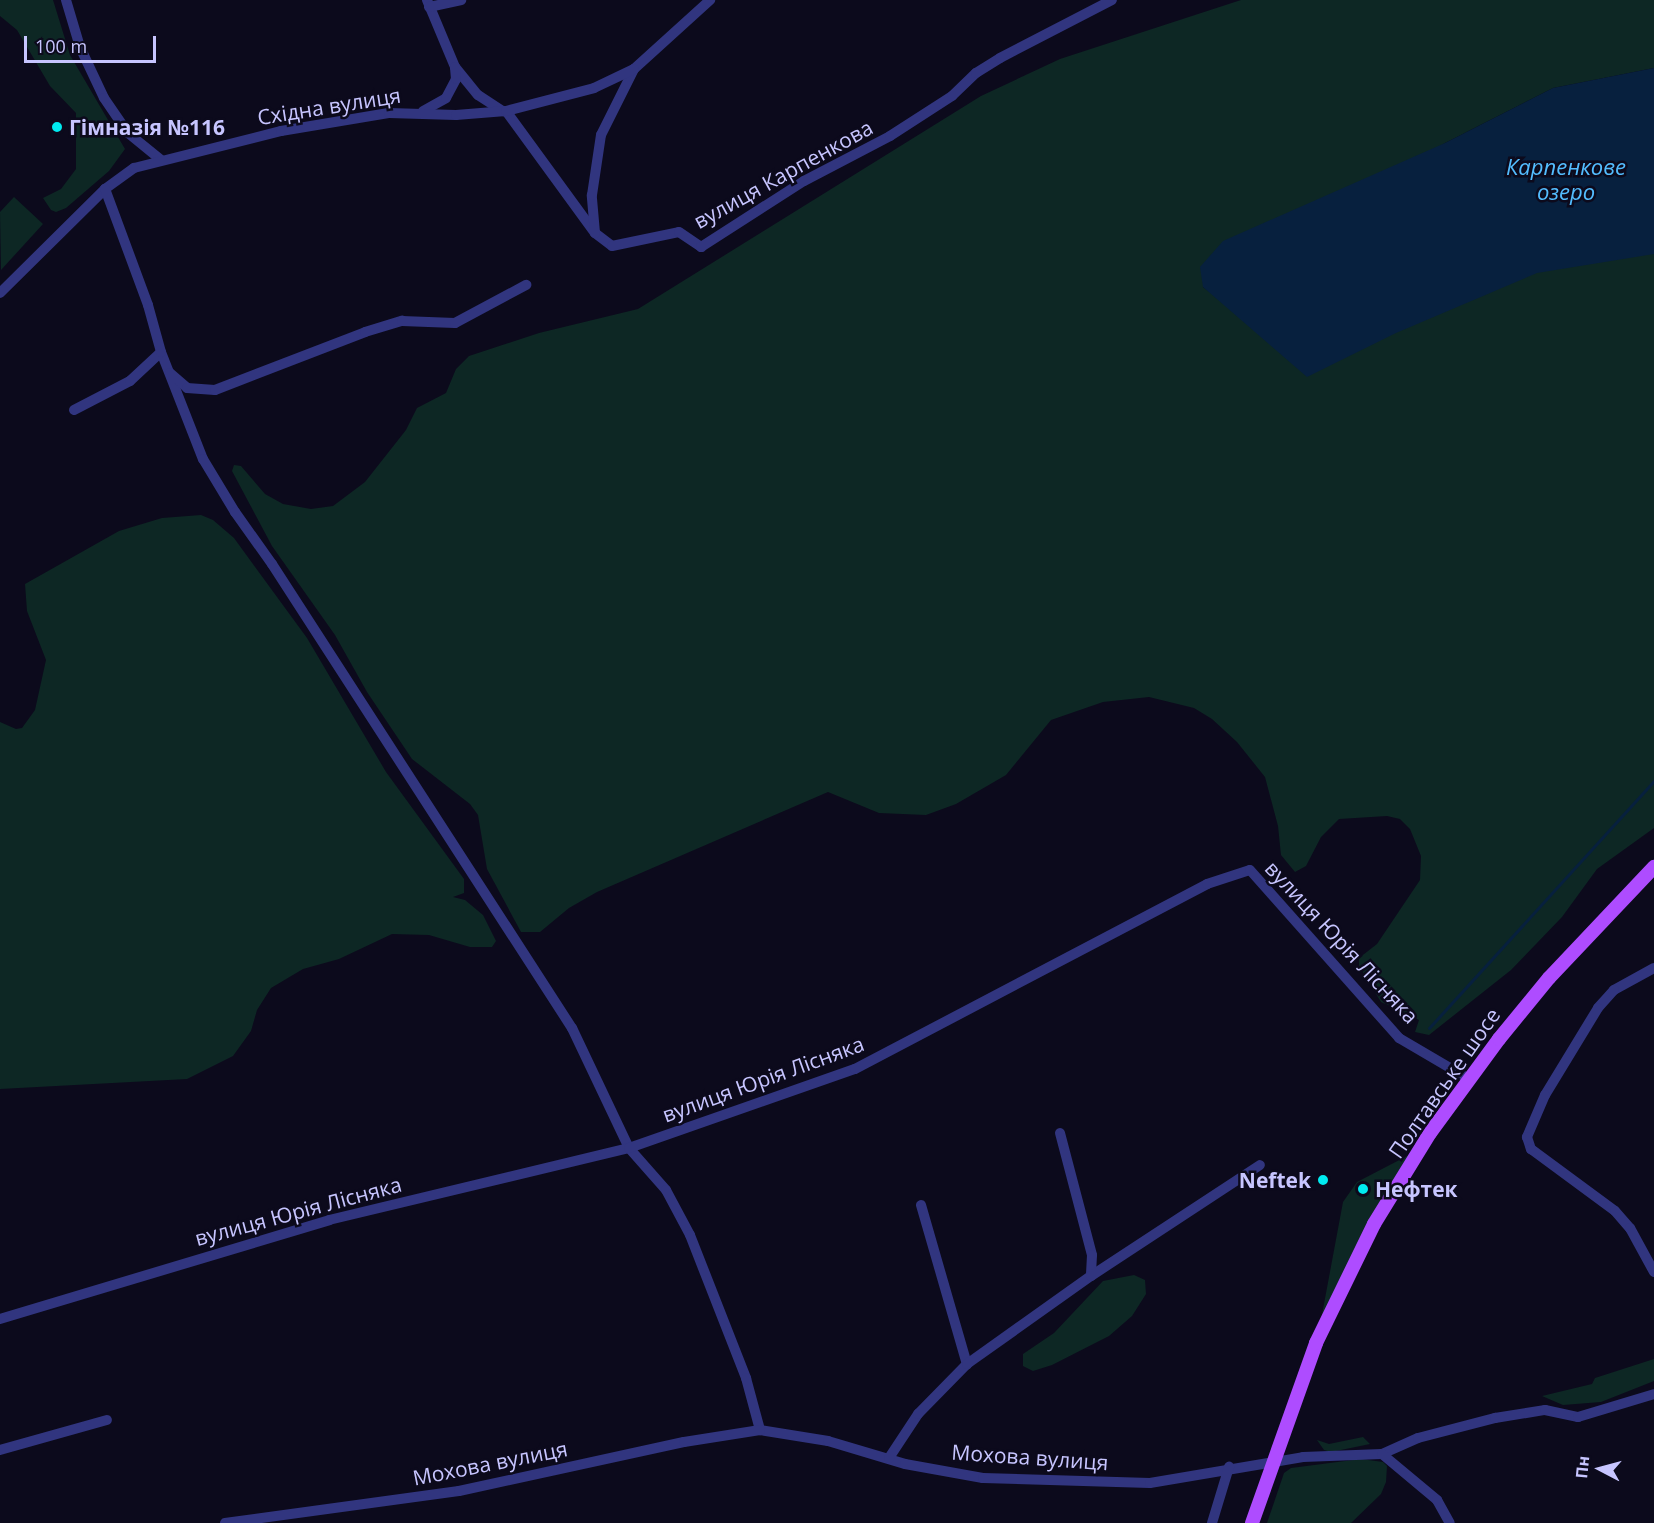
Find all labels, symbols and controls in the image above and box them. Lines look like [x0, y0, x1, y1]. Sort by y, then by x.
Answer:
scale bar [27, 24, 159, 62]
text: 100 m [35, 34, 87, 58]
street label: Східна вулиця [256, 82, 402, 130]
place label: Гімназія №116 [69, 114, 225, 140]
street label: вулиця Карпенкова [689, 114, 877, 234]
marker: Гімназія №116 [50, 120, 64, 134]
water label: Карпенкове озеро [1506, 153, 1626, 204]
street label: вулиця Юрія Лісняка [1260, 856, 1424, 1028]
street label: Полтавське шосе [1383, 1003, 1505, 1163]
street label: вулиця Юрія Лісняка [659, 1031, 867, 1127]
place label: Neftek [1239, 1167, 1311, 1193]
street label: вулиця Юрія Лісняка [192, 1171, 404, 1251]
marker: Neftek [1316, 1173, 1330, 1187]
place label: Нефтек [1375, 1176, 1458, 1202]
marker: Нефтек [1356, 1182, 1370, 1196]
street label: Мохова вулиця [411, 1436, 569, 1490]
street label: Мохова вулиця [951, 1439, 1109, 1475]
north arrow [1570, 1439, 1630, 1499]
text: Пн [1570, 1455, 1594, 1479]

